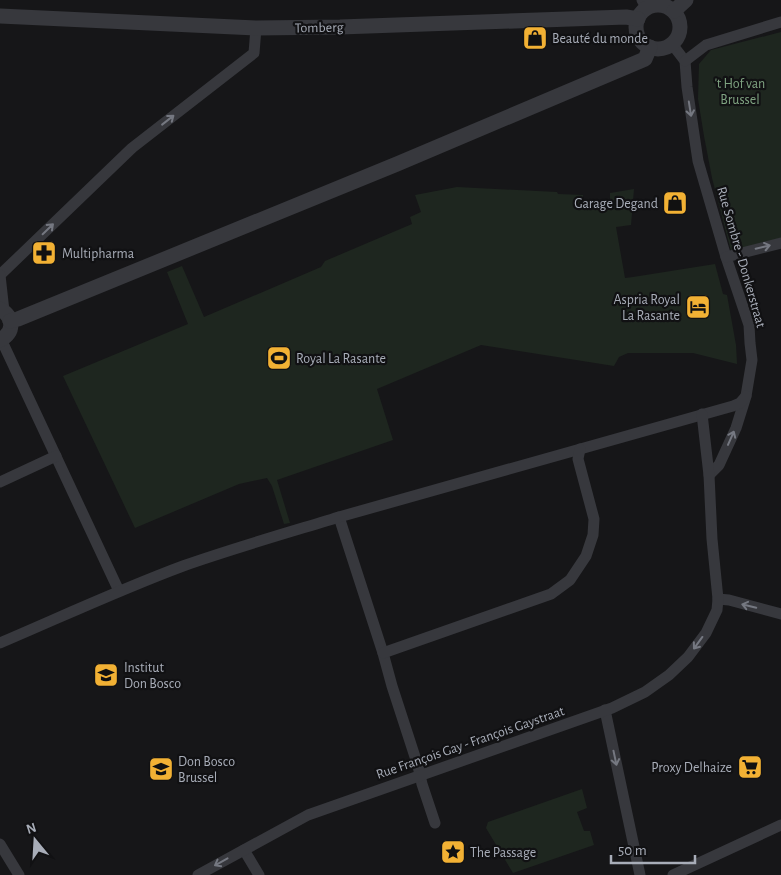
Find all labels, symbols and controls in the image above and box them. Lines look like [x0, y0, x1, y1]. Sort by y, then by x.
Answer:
street label: Tomberg [294, 21, 344, 35]
shop icon: Beauté du monde [522, 25, 548, 51]
place label: Beauté du monde [552, 32, 648, 46]
park label: 't Hof van Brussel [715, 77, 765, 107]
one-way arrow [685, 101, 695, 117]
one-way arrow [161, 114, 174, 125]
street label: Rue Sombre - Donkerstraat [714, 185, 768, 330]
shop icon: Garage Degand [662, 190, 688, 216]
place label: Garage Degand [574, 197, 658, 211]
one-way arrow [42, 223, 54, 235]
pharmacy icon: Multipharma [31, 240, 57, 266]
one-way arrow [754, 242, 770, 251]
place label: Multipharma [62, 247, 135, 261]
place label: Aspria Royal La Rasante [613, 293, 680, 323]
hotel icon: Aspria Royal La Rasante [685, 294, 711, 320]
sports icon: Royal La Rasante [266, 345, 292, 371]
place label: Royal La Rasante [296, 352, 386, 366]
one-way arrow [727, 431, 737, 446]
one-way arrow [742, 601, 758, 610]
one-way arrow [693, 636, 703, 650]
place label: Institut Don Bosco [124, 661, 181, 691]
school or university icon: Institut Don Bosco [93, 662, 119, 688]
street label: Rue François Gay - François Gaystraat [374, 704, 567, 782]
one-way arrow [611, 750, 620, 766]
supermarket icon: Proxy Delhaize [737, 754, 763, 780]
place label: Don Bosco Brussel [178, 755, 235, 785]
school or university icon: Don Bosco Brussel [148, 756, 174, 782]
place label: Proxy Delhaize [651, 761, 732, 775]
north arrow [10, 815, 60, 865]
text: N [24, 820, 38, 837]
scale bar [611, 832, 695, 864]
place icon: The Passage [440, 839, 466, 865]
text: 50 m [618, 843, 647, 858]
place label: The Passage [470, 846, 536, 860]
one-way arrow [213, 857, 228, 867]

